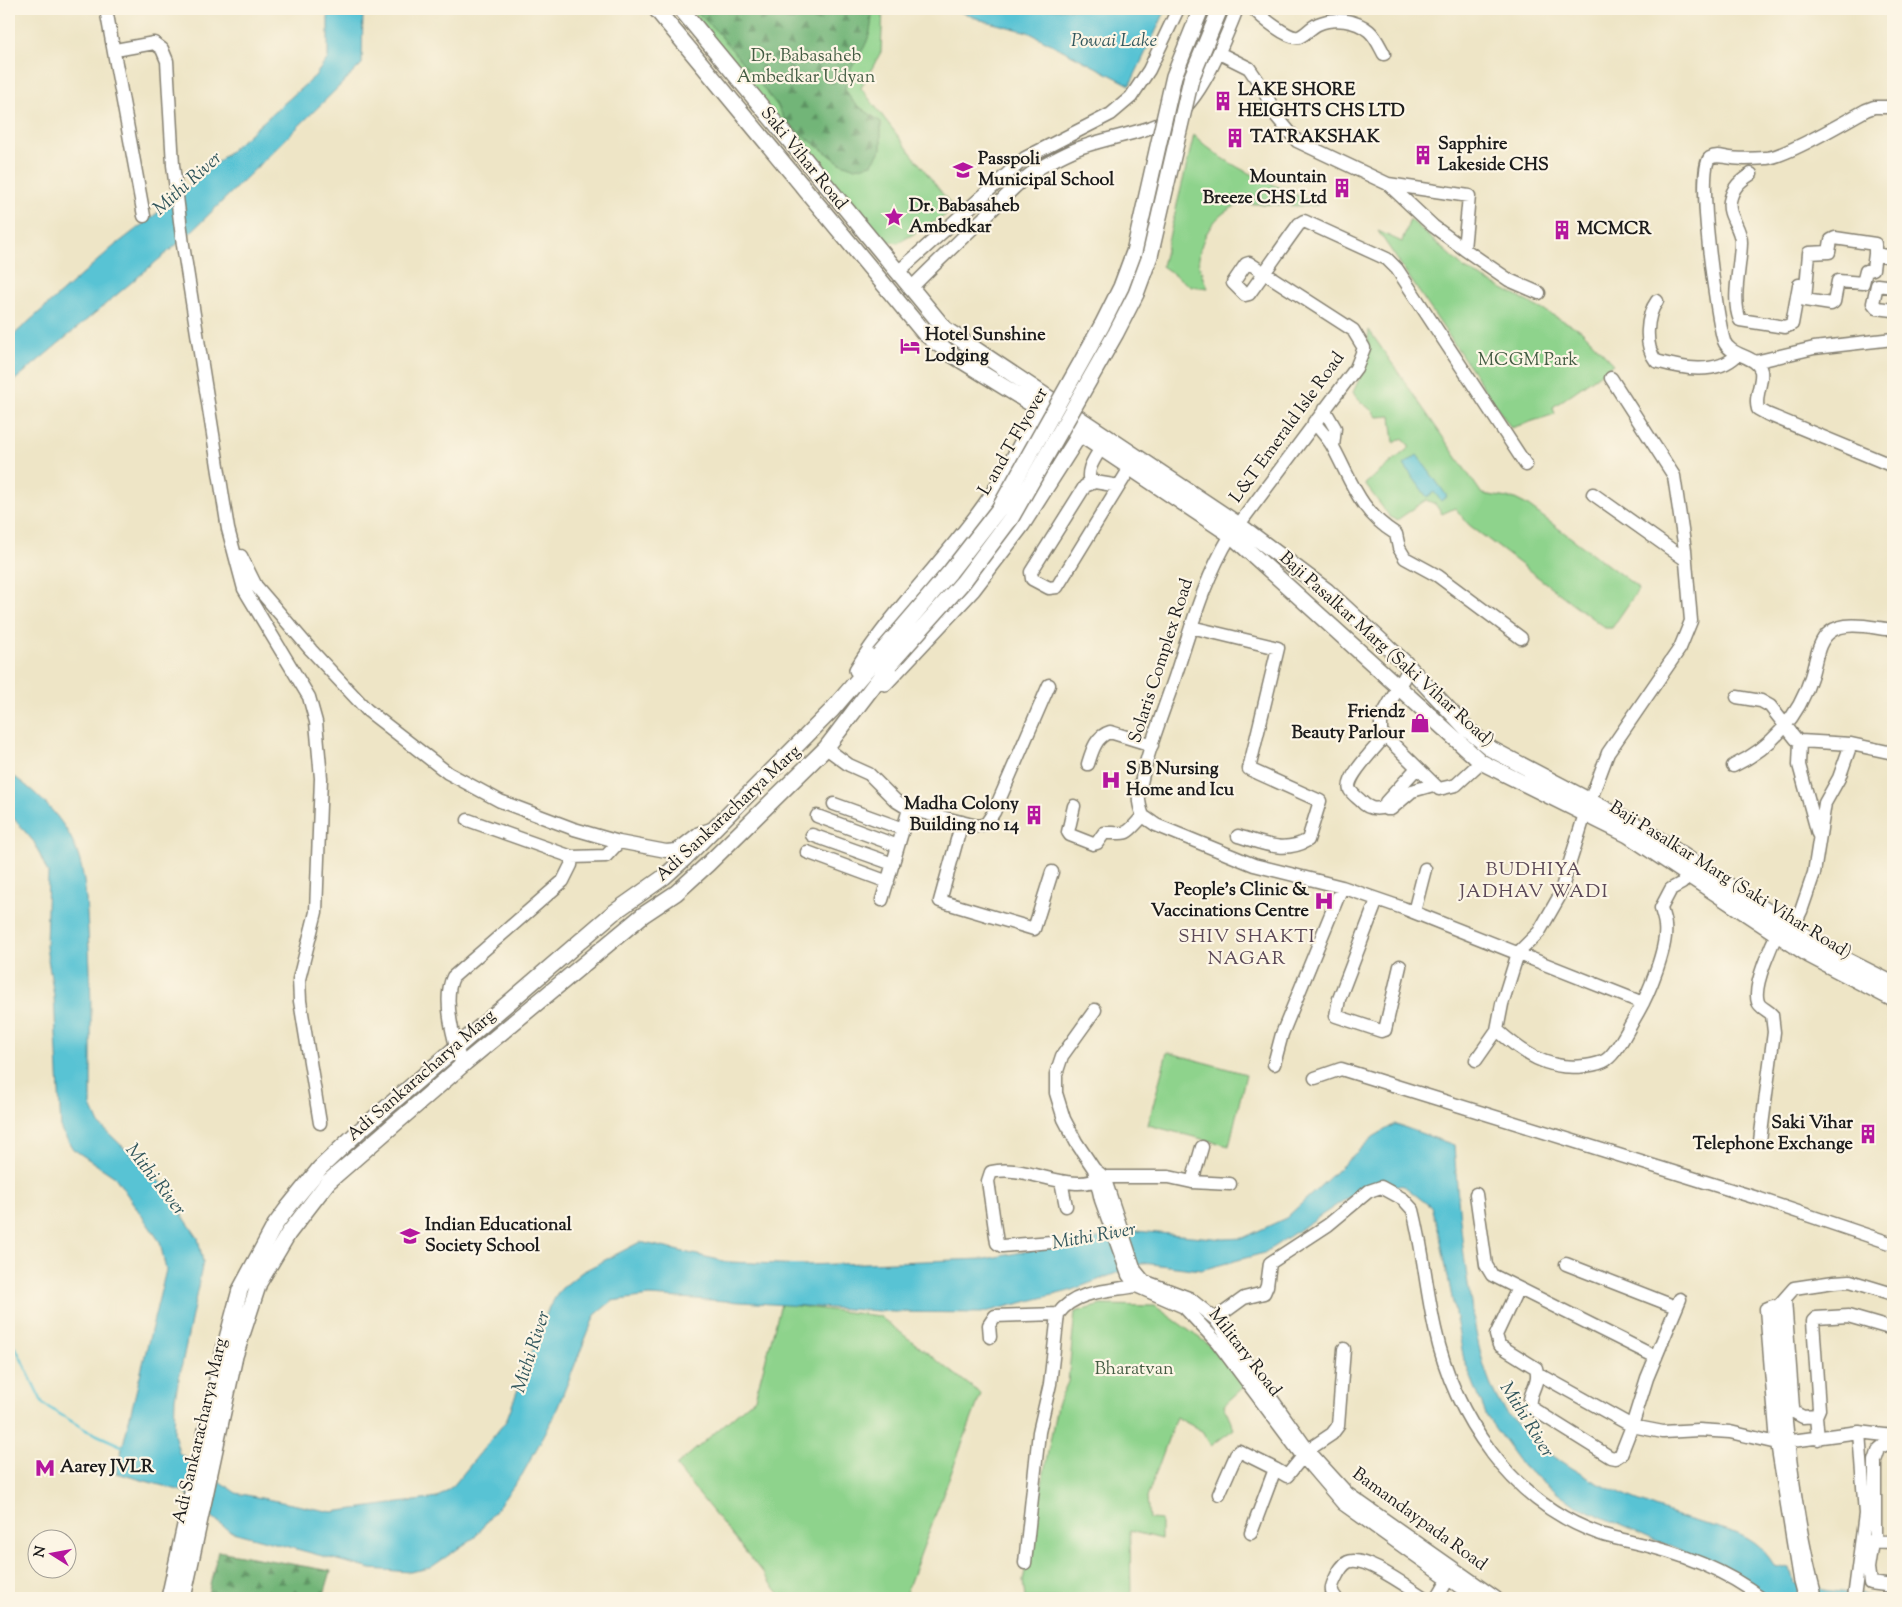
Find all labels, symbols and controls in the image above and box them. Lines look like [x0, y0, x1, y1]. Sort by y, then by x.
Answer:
water label: Powai Lake [1071, 28, 1157, 55]
park label: Dr. Babasaheb Ambedkar Udyan [737, 44, 876, 91]
place label: LAKE SHORE HEIGHTS CHS LTD [1238, 78, 1405, 125]
building icon: LAKE SHORE HEIGHTS CHS LTD [1212, 90, 1234, 112]
street label: Saki Vihar Road [753, 102, 853, 216]
place label: TATRAKSHAK [1250, 125, 1381, 151]
building icon: TATRAKSHAK [1224, 127, 1246, 149]
place label: Sapphire Lakeside CHS [1438, 132, 1549, 179]
building icon: Sapphire Lakeside CHS [1412, 144, 1434, 166]
water label: Mithi River [147, 145, 229, 222]
place label: Passpoli Municipal School [978, 147, 1115, 194]
school or university icon: Passpoli Municipal School [952, 159, 974, 181]
place label: Mountain Breeze CHS Ltd [1203, 165, 1328, 212]
building icon: Mountain Breeze CHS Ltd [1331, 177, 1353, 199]
place label: Dr. Babasaheb Ambedkar [909, 194, 1020, 241]
place icon: Dr. Babasaheb Ambedkar [883, 206, 905, 228]
place label: MCMCR [1577, 217, 1653, 243]
building icon: MCMCR [1551, 219, 1573, 241]
place label: Hotel Sunshine Lodging [925, 323, 1046, 370]
hotel icon: Hotel Sunshine Lodging [899, 335, 921, 357]
street label: L&T Emerald Isle Road [1224, 347, 1352, 509]
park label: MCGM Park [1478, 348, 1578, 374]
street label: L and T Flyover [973, 383, 1056, 501]
street label: Baji Pasalkar Marg (Saki Vihar Road) [1273, 546, 1499, 754]
street label: Solaris Complex Road [1123, 575, 1201, 747]
place label: Friendz Beauty Parlour [1291, 700, 1405, 747]
shop icon: Friendz Beauty Parlour [1409, 712, 1431, 734]
street label: Adi Sankaracharya Marg [651, 740, 807, 888]
place label: S B Nursing Home and Icu [1126, 757, 1235, 804]
hospital icon: S B Nursing Home and Icu [1100, 769, 1122, 791]
place label: Madha Colony Building no 14 [904, 792, 1019, 839]
street label: Baji Pasalkar Marg (Saki Vihar Road) [1604, 795, 1856, 967]
building icon: Madha Colony Building no 14 [1023, 804, 1045, 826]
district label: BUDHIYA JADHAV WADI [1458, 857, 1609, 906]
place label: People's Clinic & Vaccinations Centre [1151, 878, 1310, 925]
hospital icon: People's Clinic & Vaccinations Centre [1313, 890, 1335, 912]
district label: SHIV SHAKTI NAGAR [1178, 924, 1316, 973]
street label: Adi Sankaracharya Marg [342, 1004, 502, 1148]
place label: Saki Vihar Telephone Exchange [1693, 1111, 1854, 1158]
building icon: Saki Vihar Telephone Exchange [1857, 1123, 1879, 1145]
water label: Mithi River [118, 1138, 192, 1222]
place label: Indian Educational Society School [425, 1213, 573, 1260]
water label: Mithi River [1050, 1216, 1138, 1258]
school or university icon: Indian Educational Society School [399, 1225, 421, 1247]
street label: Military Road [1201, 1303, 1287, 1403]
water label: Mithi River [506, 1307, 558, 1397]
street label: Adi Sankaracharya Marg [167, 1335, 235, 1526]
park label: Bharatvan [1094, 1357, 1174, 1383]
water label: Mithi River [1492, 1377, 1560, 1463]
place label: Aarey JVLR [60, 1455, 155, 1481]
metro station icon: Aarey JVLR [34, 1457, 56, 1479]
street label: Bamandaypada Road [1346, 1462, 1492, 1578]
north arrow [28, 1530, 78, 1580]
text: N [30, 1545, 52, 1559]

